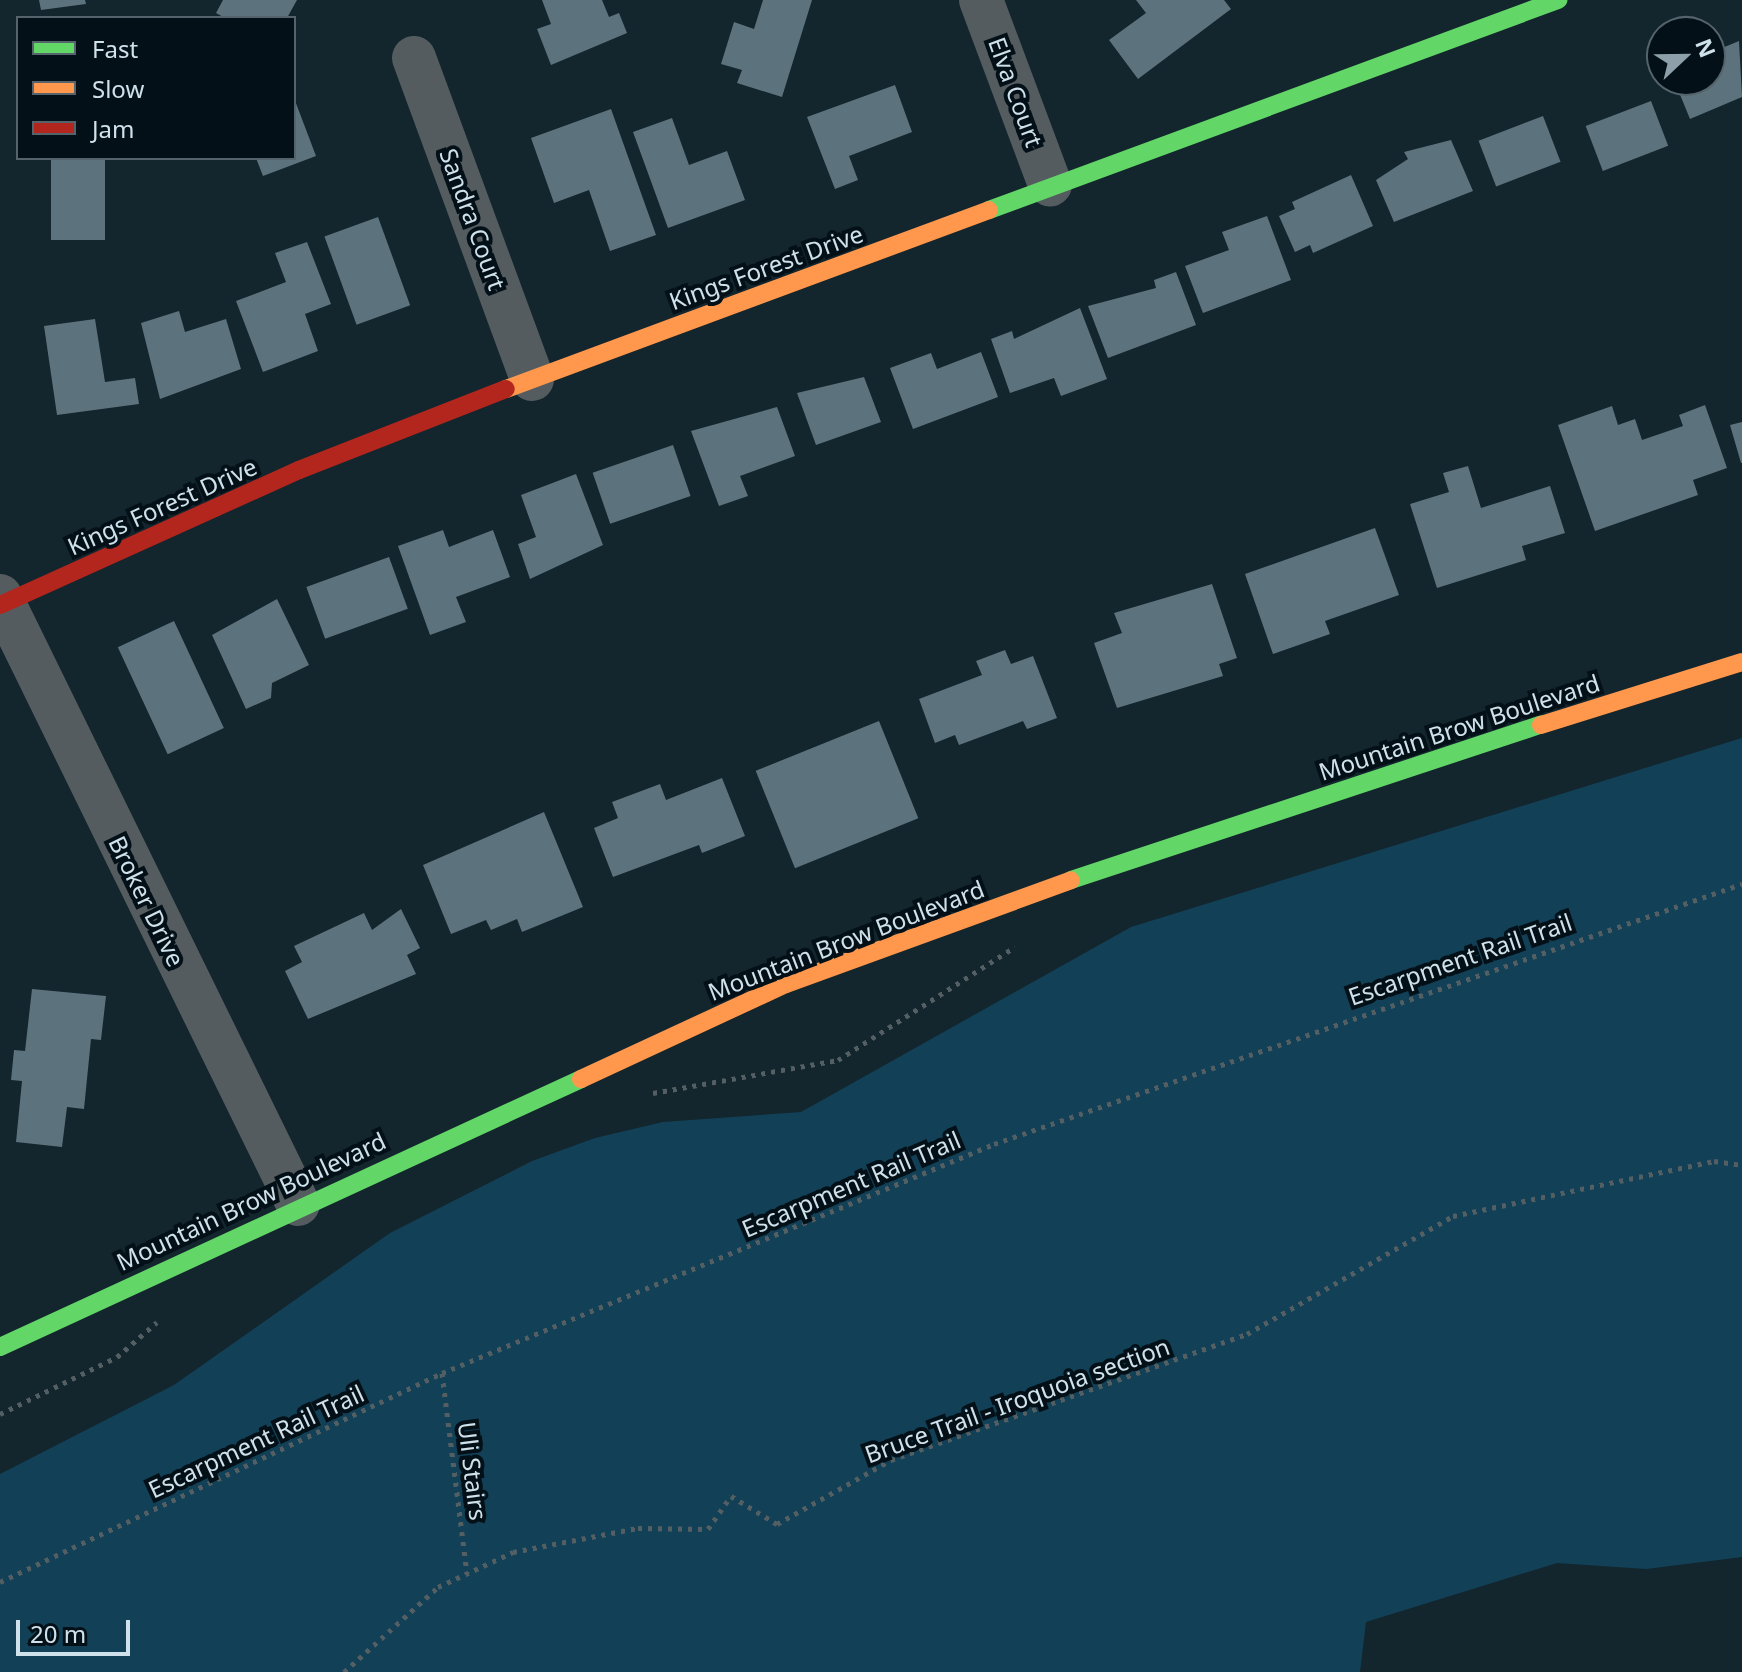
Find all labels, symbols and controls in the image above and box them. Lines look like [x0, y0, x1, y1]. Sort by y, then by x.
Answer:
legend [16, 16, 296, 160]
north arrow [1646, 16, 1726, 96]
text: Fast [92, 32, 138, 65]
street label: Elva Court [983, 33, 1049, 151]
text: N [1689, 34, 1724, 62]
text: Slow [92, 72, 144, 105]
text: Jam [92, 112, 134, 145]
street label: Sandra Court [434, 144, 512, 294]
street label: Kings Forest Drive [665, 219, 867, 315]
street label: Kings Forest Drive [63, 451, 261, 561]
street label: Mountain Brow Boulevard [1315, 668, 1603, 786]
street label: Broker Drive [103, 831, 191, 971]
street label: Mountain Brow Boulevard [704, 874, 988, 1006]
street label: Escarpment Rail Trail [1344, 907, 1576, 1011]
street label: Escarpment Rail Trail [737, 1125, 965, 1243]
street label: Mountain Brow Boulevard [112, 1126, 390, 1276]
street label: Bruce Trail - Iroquoia section [861, 1331, 1173, 1469]
street label: Escarpment Rail Trail [144, 1378, 368, 1504]
street label: Uli Stairs [453, 1420, 493, 1522]
scale bar [20, 1604, 134, 1654]
text: 20 m [30, 1617, 86, 1650]

